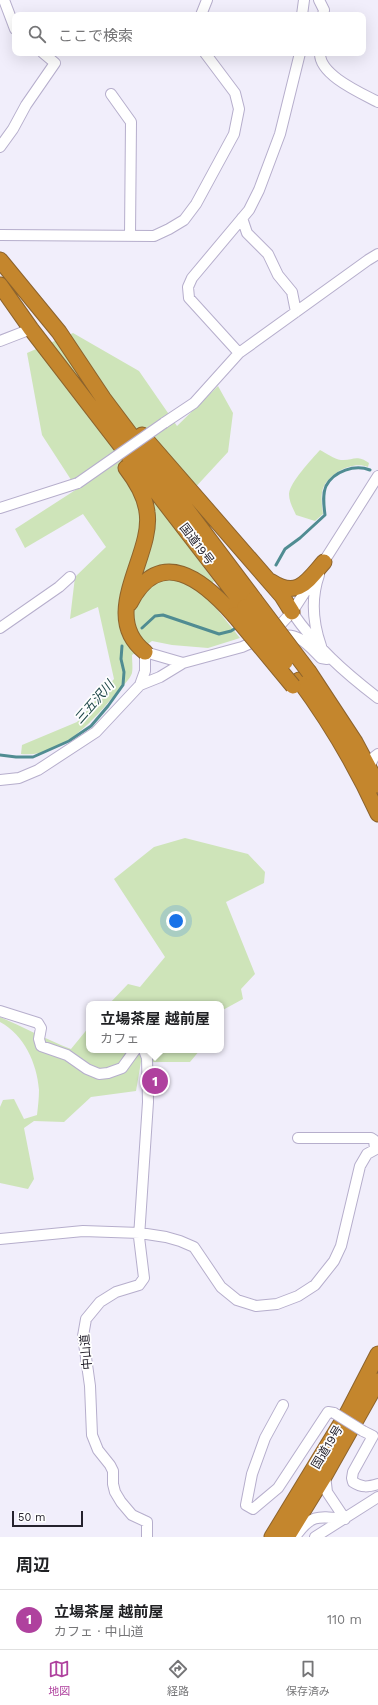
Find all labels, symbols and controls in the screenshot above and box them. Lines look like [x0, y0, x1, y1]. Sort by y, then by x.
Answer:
search box [12, 12, 366, 56]
icon: search [26, 23, 48, 45]
text: ここで検索 [58, 27, 133, 45]
street label: 国道19号 [177, 521, 217, 567]
water label: 三五沢川 [71, 676, 118, 727]
your location [166, 911, 186, 931]
popup [86, 1001, 224, 1053]
text: 立場茶屋 越前屋 [100, 1010, 210, 1028]
text: カフェ [100, 1031, 139, 1046]
pin: 1 [142, 1066, 168, 1096]
street label: 中山道 [77, 1333, 95, 1371]
street label: 国道19号 [309, 1423, 345, 1471]
scale bar [12, 1509, 83, 1528]
text: 50 m [18, 1511, 45, 1524]
text: 周辺 [16, 1555, 50, 1575]
text: 立場茶屋 越前屋 [54, 1603, 163, 1621]
text: 1 [26, 1612, 32, 1627]
text: 110 m [327, 1612, 362, 1627]
text: カフェ · 中山道 [54, 1624, 144, 1639]
tab: 地図 [48, 1658, 70, 1698]
tab: 経路 [167, 1658, 189, 1698]
tab: 保存済み [286, 1658, 330, 1698]

